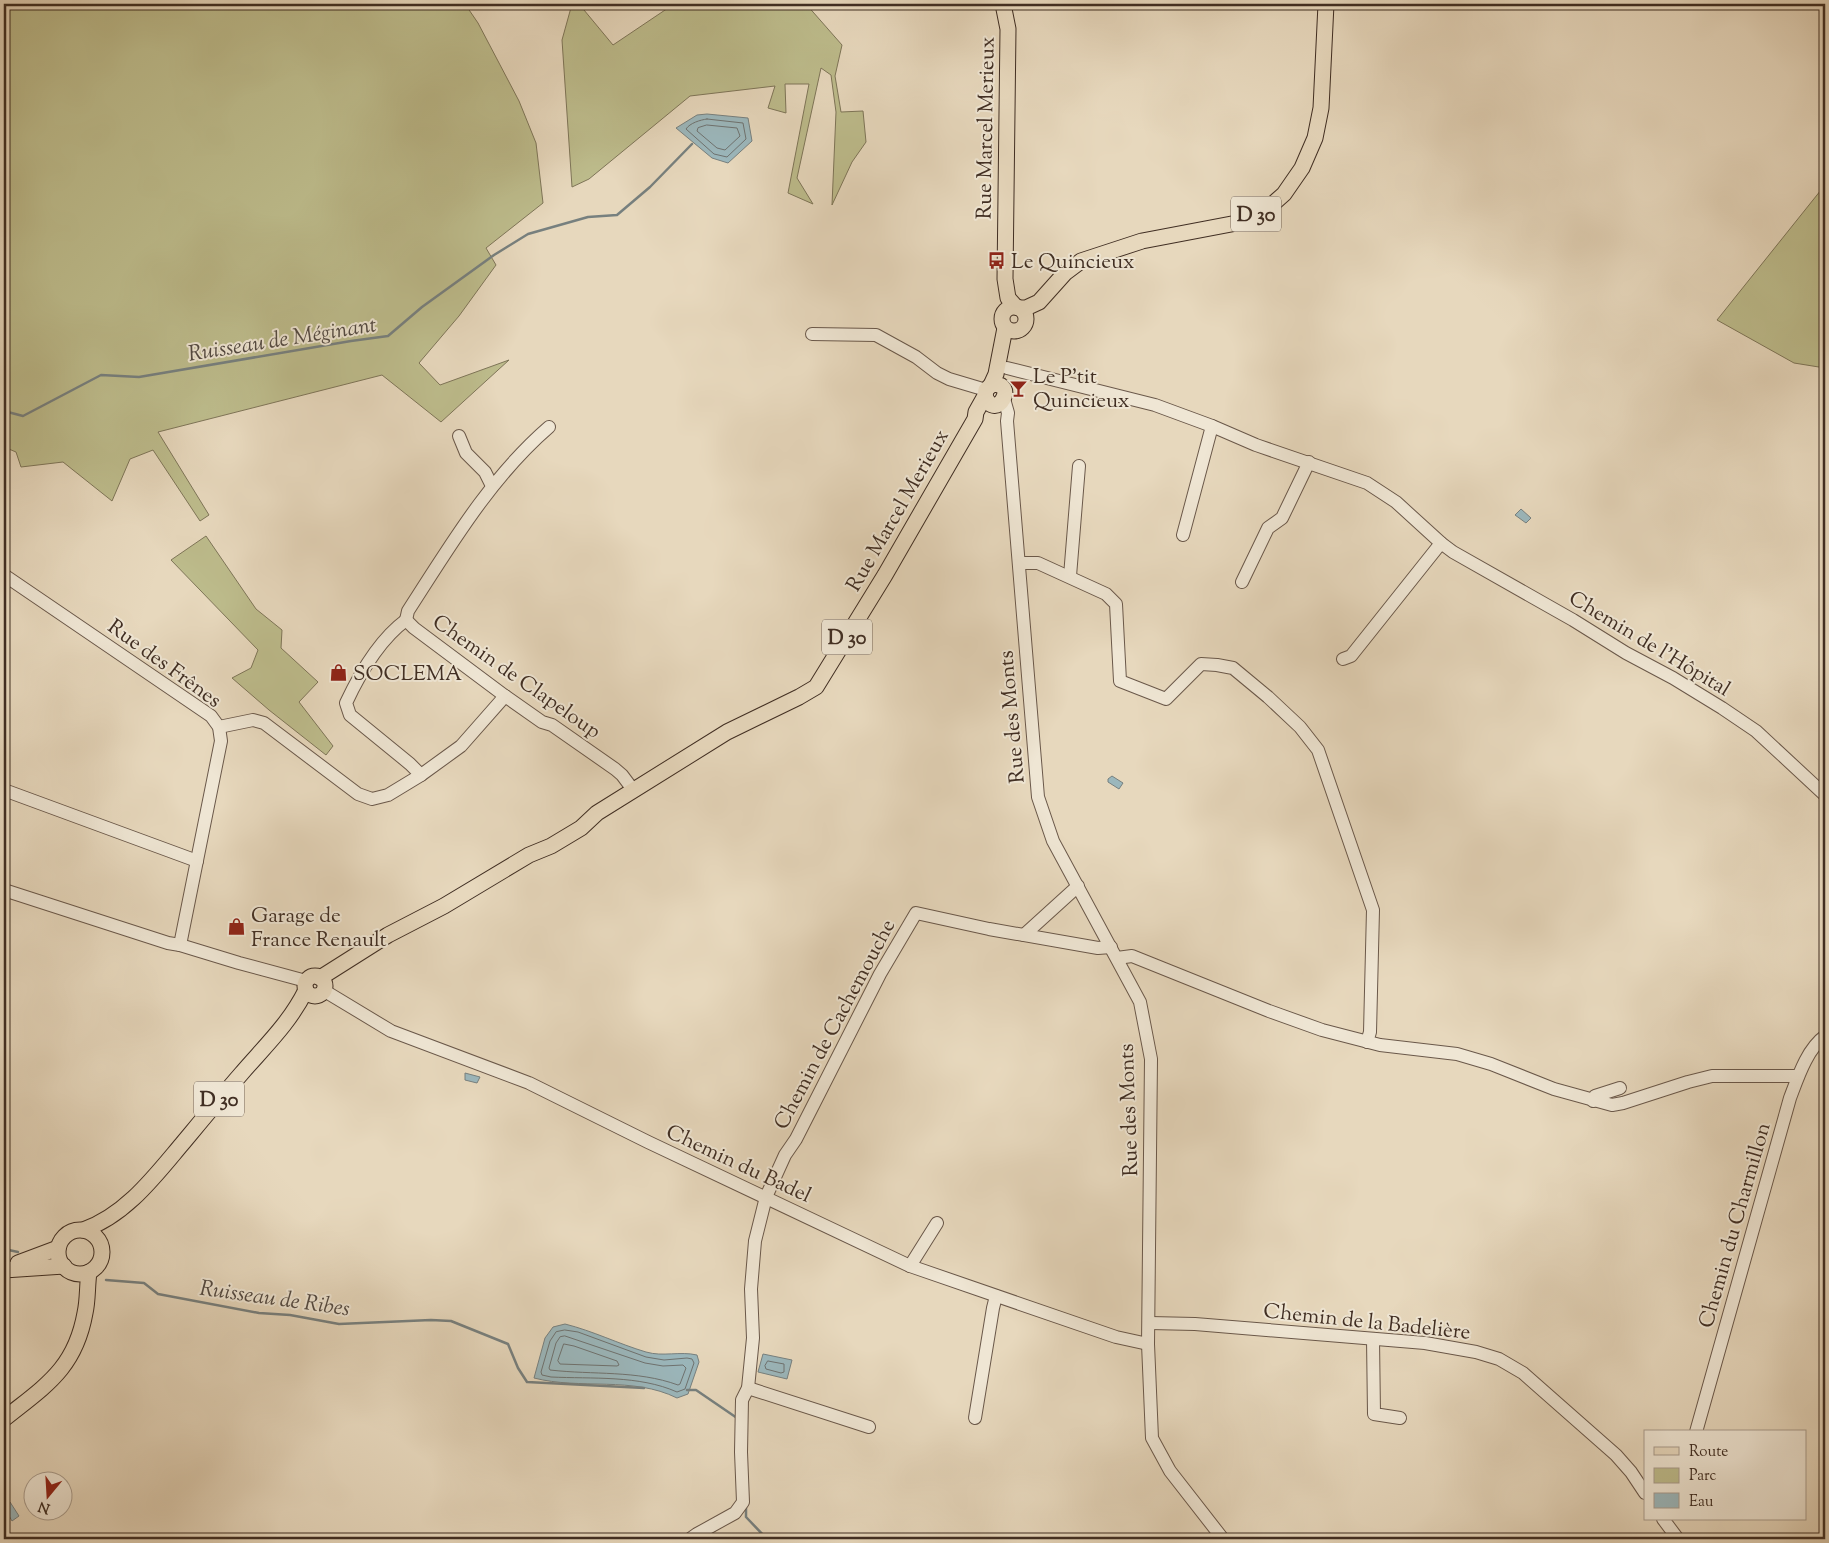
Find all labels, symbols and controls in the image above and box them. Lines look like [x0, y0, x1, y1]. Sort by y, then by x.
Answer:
street label: Rue Marcel Merieux [970, 36, 1004, 220]
road number: D 30 [1231, 196, 1281, 232]
place label: Le Quincieux [1011, 248, 1135, 278]
bus stop icon: Le Quincieux [987, 251, 1007, 271]
water label: Ruisseau de Méginant [186, 310, 379, 372]
place label: Le P'tit Quincieux [1033, 363, 1130, 417]
bar icon: Le P'tit Quincieux [1009, 378, 1029, 398]
street label: Rue Marcel Merieux [840, 424, 957, 598]
street label: Chemin de l'Hôpital [1562, 584, 1736, 705]
street label: Chemin de Clapeloup [426, 608, 606, 747]
street label: Rue des Frênes [101, 613, 227, 716]
road number: D 30 [822, 620, 872, 654]
street label: Rue des Monts [992, 649, 1034, 784]
place label: SOCLEMA [353, 660, 462, 690]
shop icon: SOCLEMA [329, 663, 349, 683]
place label: Garage de France Renault [251, 902, 387, 956]
street label: Chemin de Cachemouche [768, 914, 904, 1135]
shop icon: Garage de France Renault [227, 917, 247, 937]
street label: Rue des Monts [1113, 1043, 1147, 1177]
road number: D 30 [194, 1082, 244, 1116]
street label: Chemin du Badel [661, 1118, 816, 1212]
street label: Chemin du Charmillon [1692, 1119, 1780, 1332]
water label: Ruisseau de Ribes [197, 1274, 352, 1326]
street label: Chemin de la Badelière [1262, 1297, 1472, 1349]
legend [1644, 1430, 1806, 1520]
text: Route [1689, 1442, 1728, 1463]
text: Parc [1689, 1466, 1717, 1487]
north arrow [22, 1470, 72, 1520]
text: Eau [1689, 1492, 1714, 1513]
text: N [36, 1495, 53, 1518]

